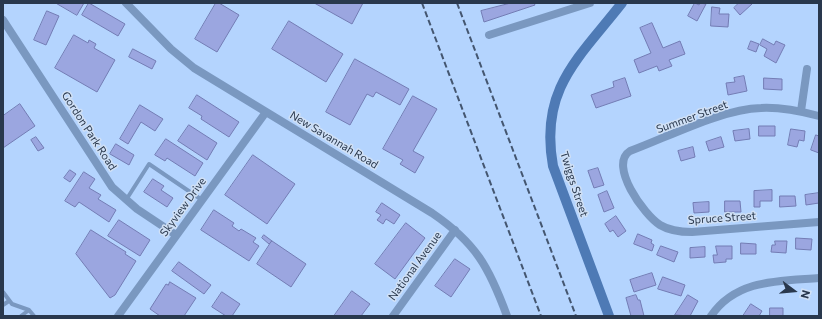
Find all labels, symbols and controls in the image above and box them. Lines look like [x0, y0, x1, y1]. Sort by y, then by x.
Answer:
street label: Gordon Park Road [59, 89, 119, 173]
street label: Summer Street [654, 98, 730, 136]
street label: New Savannah Road [287, 108, 381, 172]
street label: Twiggs Street [557, 150, 591, 218]
street label: Skyview Drive [157, 175, 209, 239]
street label: Spruce Street [688, 209, 756, 227]
street label: National Avenue [386, 229, 444, 303]
north arrow [774, 271, 814, 311]
text: N [799, 289, 813, 300]

